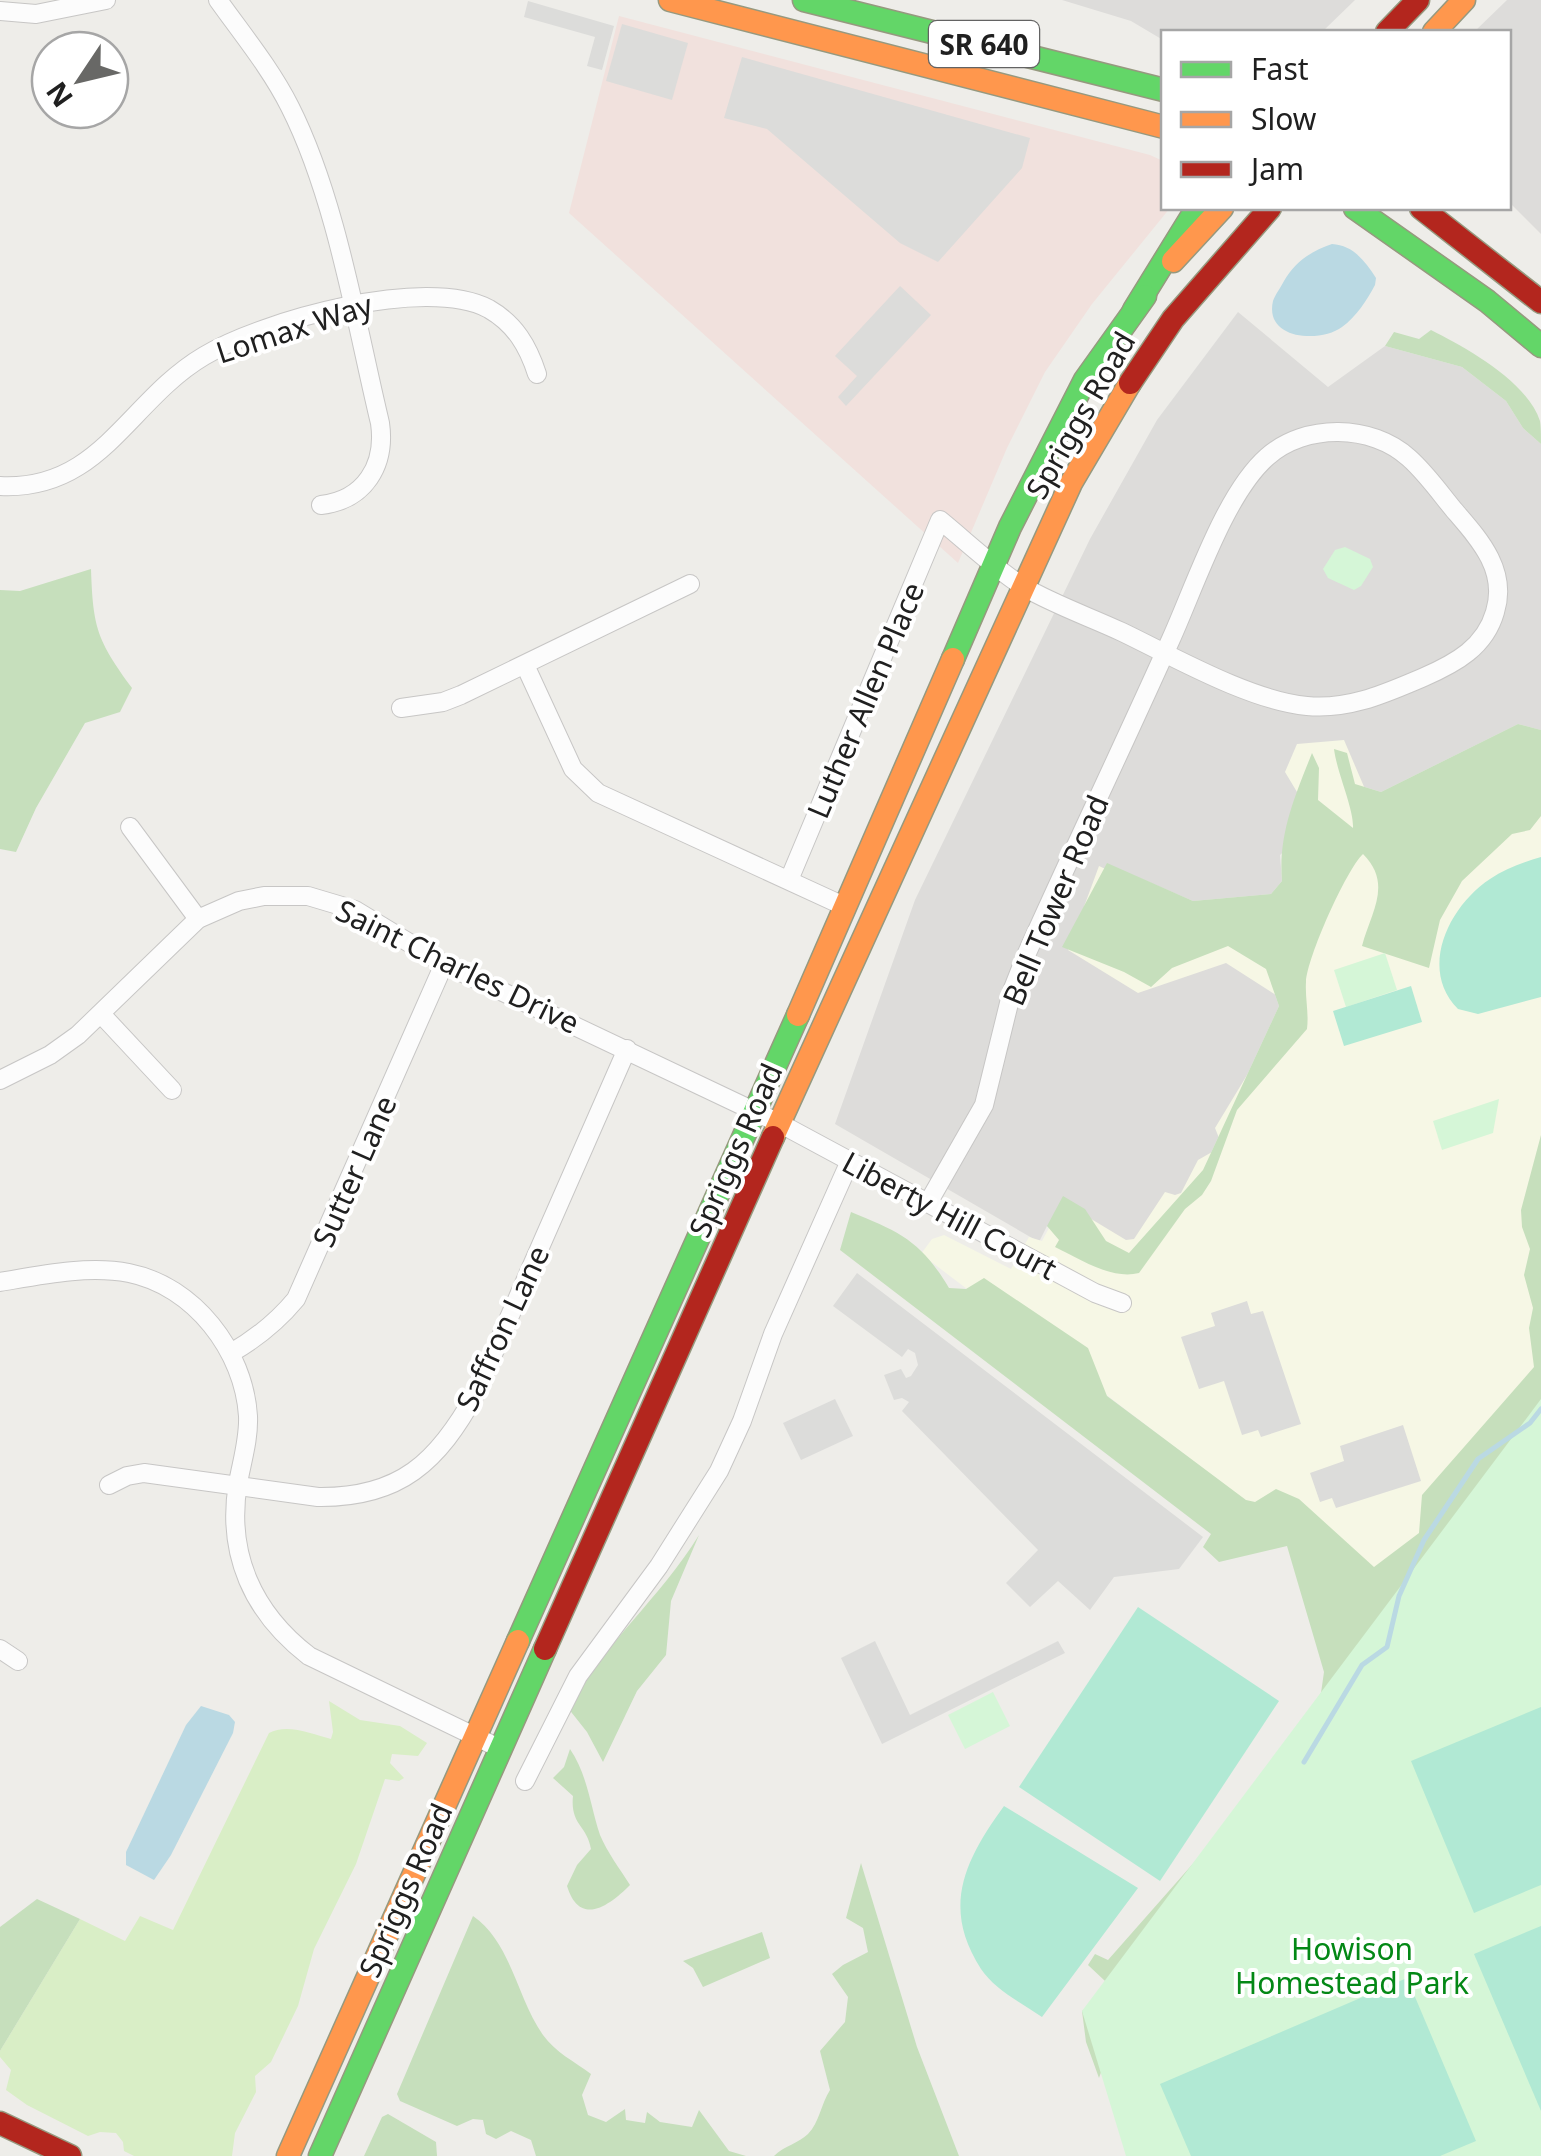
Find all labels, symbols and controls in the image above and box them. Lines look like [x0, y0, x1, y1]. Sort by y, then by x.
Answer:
road number: SR 640 [929, 21, 1039, 67]
north arrow [30, 30, 130, 130]
legend [1161, 30, 1511, 210]
text: Fast [1251, 48, 1309, 89]
text: N [37, 75, 81, 115]
text: Slow [1251, 98, 1317, 139]
text: Jam [1248, 148, 1304, 189]
street label: Lomax Way [211, 283, 378, 373]
street label: Spriggs Road [1016, 324, 1144, 506]
street label: Luther Allen Place [797, 576, 933, 824]
street label: Bell Tower Road [992, 789, 1118, 1011]
street label: Saint Charles Drive [329, 889, 587, 1043]
street label: Spriggs Road [678, 1057, 792, 1243]
street label: Sutter Lane [302, 1089, 406, 1253]
street label: Liberty Hill Court [836, 1141, 1065, 1289]
street label: Saffron Lane [446, 1239, 558, 1417]
street label: Spriggs Road [348, 1797, 462, 1983]
park label: Howison Homestead Park [1235, 1928, 1469, 2003]

